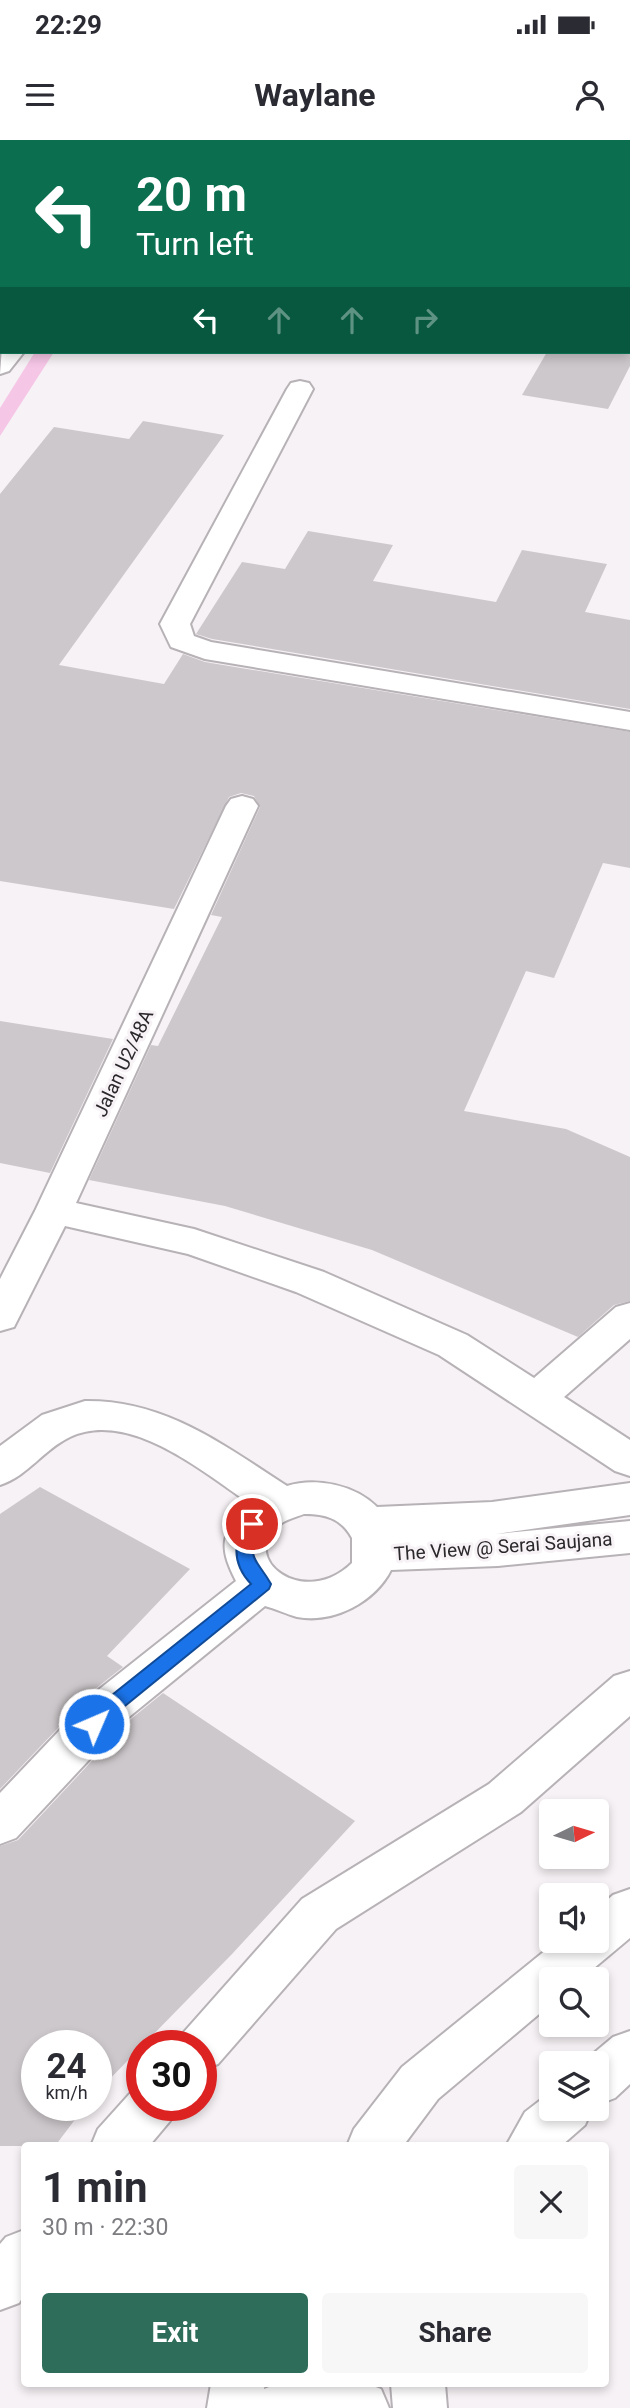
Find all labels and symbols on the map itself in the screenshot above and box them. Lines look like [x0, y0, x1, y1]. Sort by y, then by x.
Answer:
street label: Jalan U2/48A [89, 1005, 159, 1120]
pin [222, 1494, 282, 1554]
street label: The View @ Serai Saujana [393, 1527, 613, 1566]
position arrow [57, 1687, 131, 1761]
north arrow [539, 1799, 609, 1869]
speed limit sign: 30 [126, 2030, 217, 2121]

